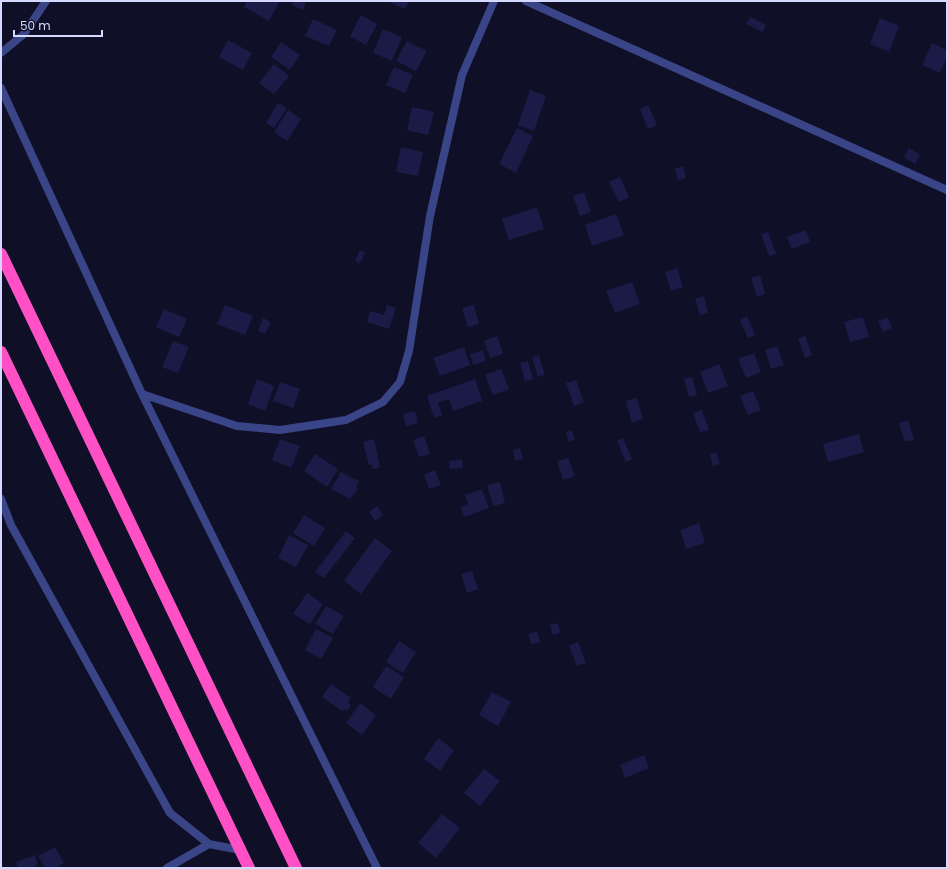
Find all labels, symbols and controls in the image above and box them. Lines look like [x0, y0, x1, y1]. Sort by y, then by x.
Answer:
scale bar [14, 12, 102, 38]
text: 50 m [20, 17, 51, 34]

